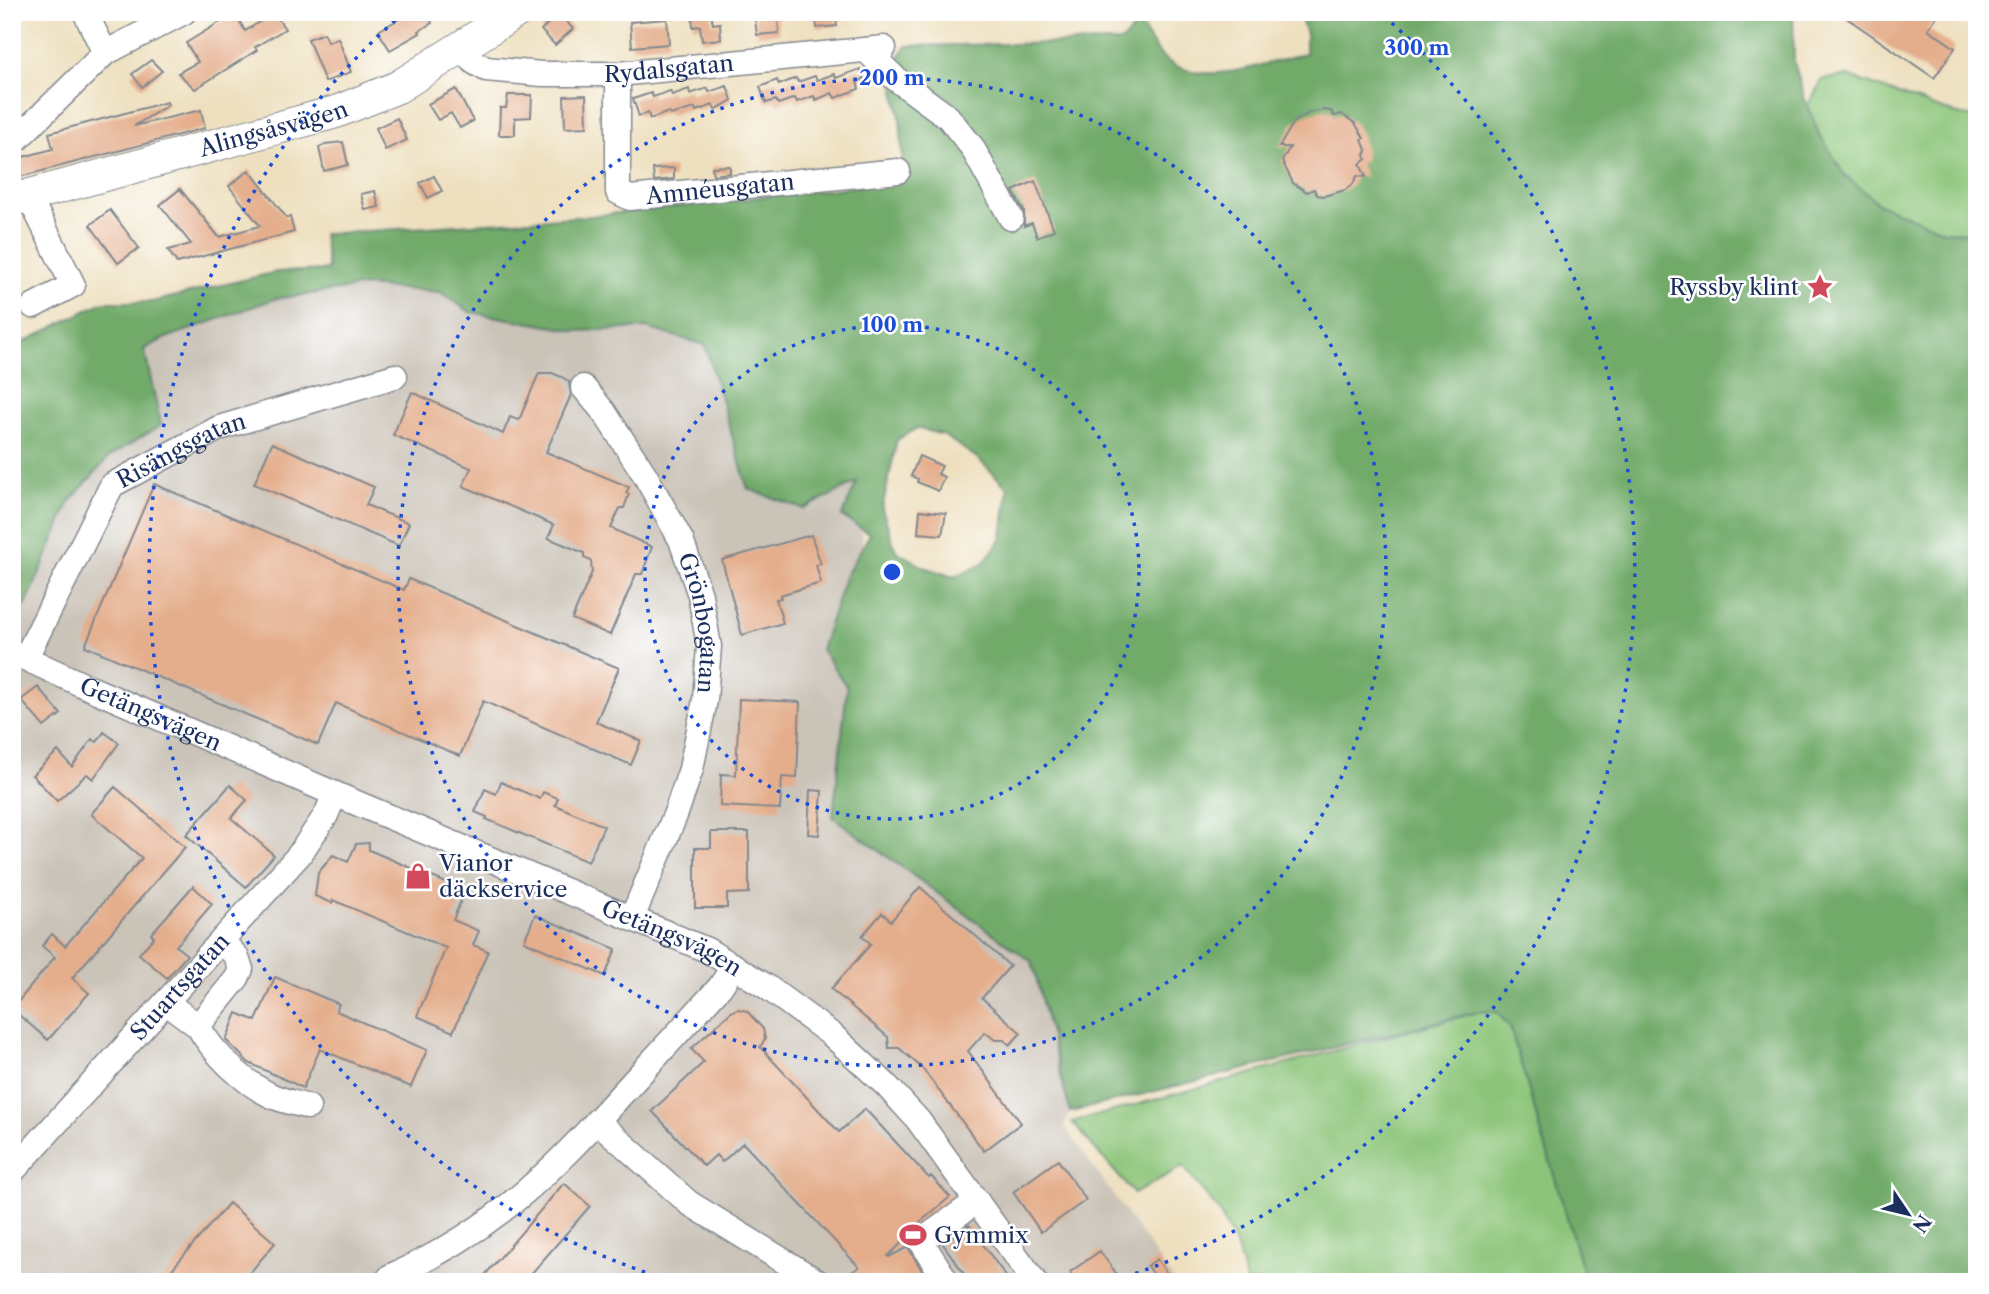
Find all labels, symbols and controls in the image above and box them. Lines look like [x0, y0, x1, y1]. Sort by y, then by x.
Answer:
text: 300 m [1385, 35, 1449, 60]
street label: Rydalsgatan [604, 49, 735, 88]
text: 200 m [859, 65, 925, 90]
street label: Alingsåsvägen [195, 95, 352, 163]
street label: Amnéusgatan [644, 168, 796, 210]
place icon: Ryssby klint [1805, 272, 1835, 302]
place label: Ryssby klint [1669, 273, 1799, 301]
text: 100 m [861, 312, 923, 337]
street label: Risängsgatan [112, 407, 249, 494]
street label: Grönbogatan [672, 549, 723, 694]
centre of rings [880, 560, 904, 584]
street label: Getängsvägen [76, 671, 226, 757]
place label: Vianor däckservice [438, 849, 568, 903]
shop icon: Vianor däckservice [403, 861, 433, 891]
street label: Getängsvägen [597, 893, 747, 982]
street label: Stuartsgatan [124, 927, 235, 1046]
north arrow [1874, 1178, 1944, 1248]
text: N [1907, 1210, 1936, 1237]
sports icon: Gymmix [898, 1220, 928, 1250]
place label: Gymmix [934, 1221, 1029, 1249]

